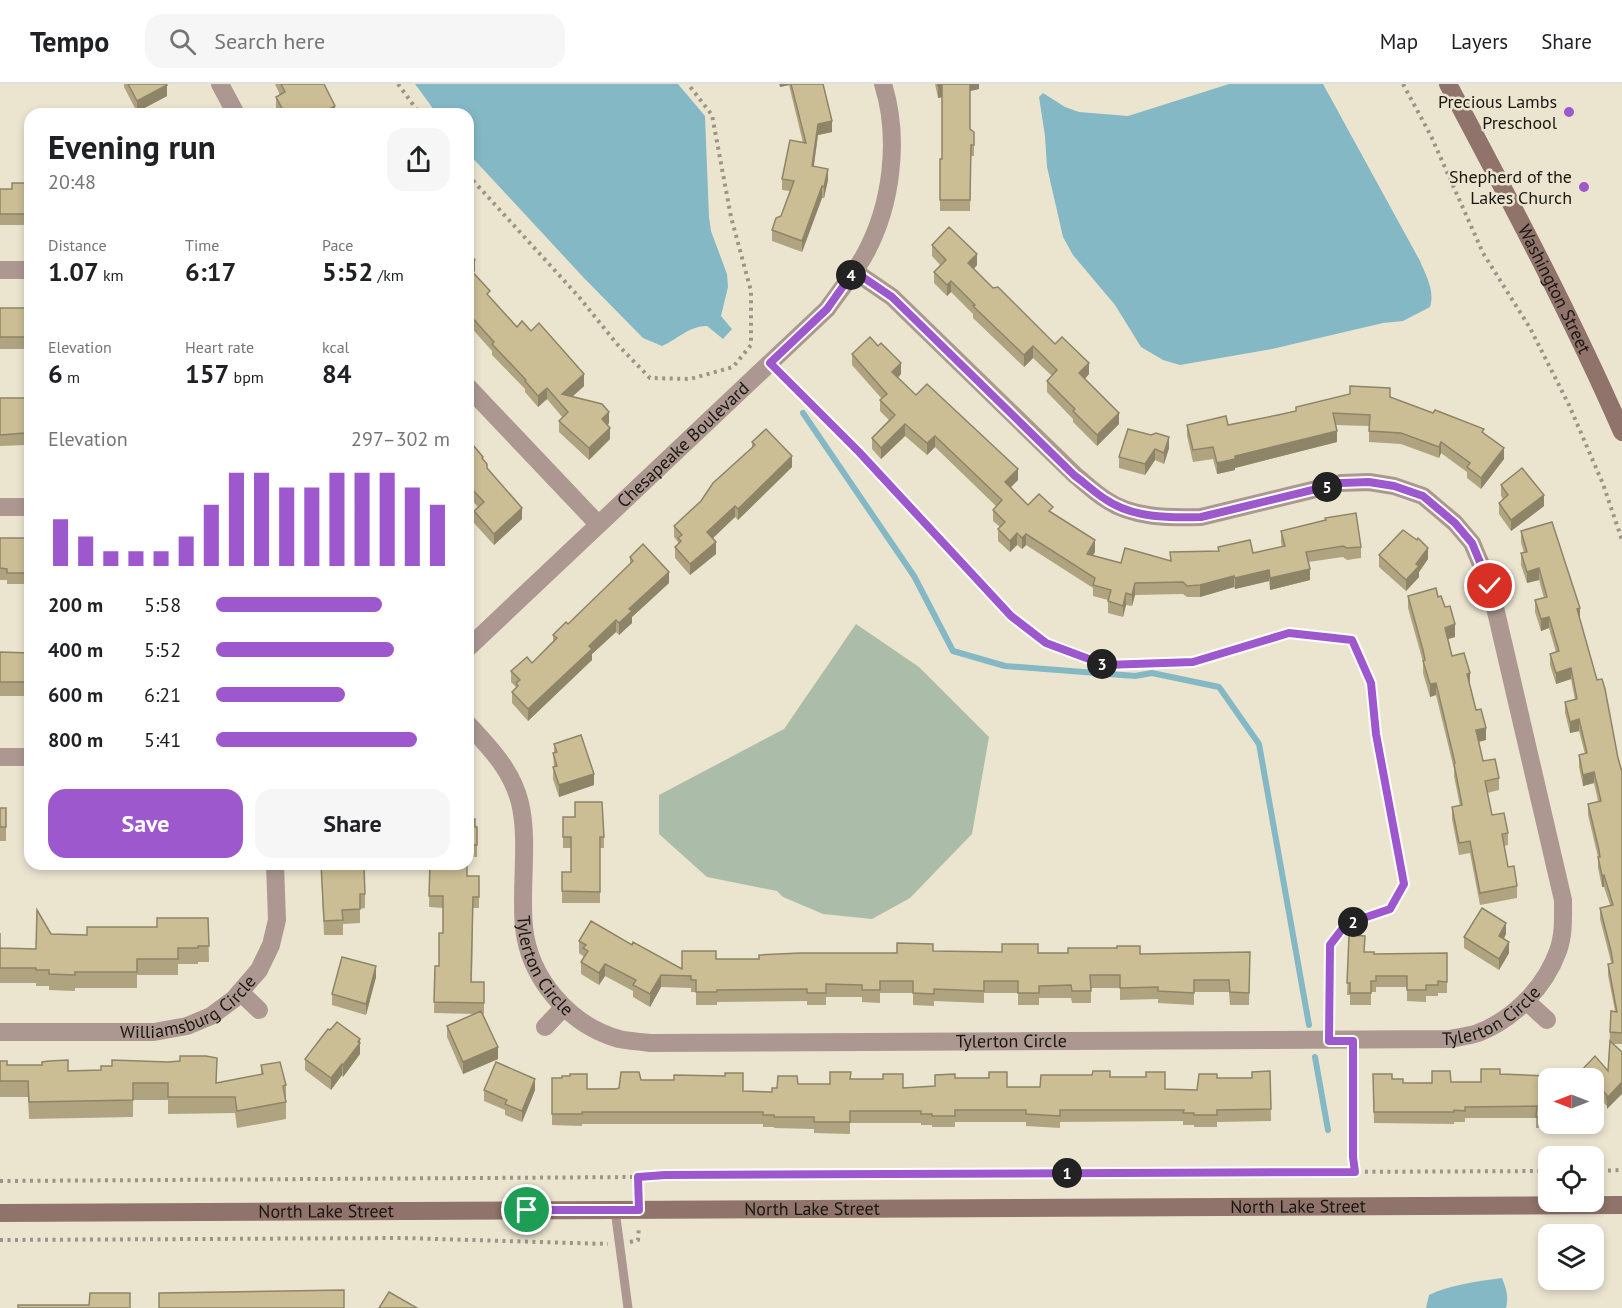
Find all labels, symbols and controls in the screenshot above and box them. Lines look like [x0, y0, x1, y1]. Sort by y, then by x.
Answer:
search box [145, 14, 565, 68]
text: Tempo [30, 23, 109, 60]
icon: search [166, 25, 199, 58]
text: Search here [214, 27, 325, 55]
text: Map [1380, 28, 1418, 55]
text: Layers [1451, 28, 1508, 55]
text: Share [1541, 28, 1592, 55]
place label: Precious Lambs Preschool [1438, 90, 1558, 134]
marker: Precious Lambs Preschool [1562, 105, 1576, 119]
text: Evening run [48, 125, 216, 168]
button: share [387, 128, 450, 191]
place label: Shepherd of the Lakes Church [1449, 165, 1572, 209]
text: 20:48 [48, 169, 96, 195]
marker: Shepherd of the Lakes Church [1577, 180, 1591, 194]
street label: Washington Street [1513, 220, 1596, 357]
text: Distance [48, 235, 107, 255]
text: Time [185, 235, 219, 255]
text: Pace [322, 235, 353, 255]
text: 1.07 [48, 255, 99, 288]
text: 6:17 [185, 255, 236, 288]
text: 5:52 [322, 255, 373, 288]
pin: 4 [836, 260, 866, 290]
text: km [99, 265, 124, 285]
text: /km [373, 265, 404, 285]
text: 4 [846, 265, 856, 285]
text: Elevation [48, 337, 112, 357]
text: Heart rate [185, 337, 254, 357]
text: kcal [322, 337, 349, 357]
text: 6 [48, 357, 63, 390]
text: 157 [185, 357, 229, 390]
text: 84 [322, 357, 351, 390]
text: m [63, 367, 80, 387]
text: bpm [229, 367, 264, 387]
street label: Chesapeake Boulevard [612, 377, 754, 512]
text: Elevation [48, 426, 128, 452]
text: 297–302 m [351, 426, 450, 452]
pin: 5 [1312, 472, 1342, 502]
text: 5 [1322, 477, 1332, 497]
pin [1464, 560, 1515, 611]
icon: check [1473, 569, 1506, 602]
text: 200 m [48, 592, 103, 618]
text: 5:58 [144, 592, 181, 618]
text: 400 m [48, 637, 103, 663]
text: 5:52 [144, 637, 181, 663]
pin: 3 [1087, 649, 1117, 679]
text: 3 [1097, 654, 1107, 674]
text: 600 m [48, 682, 103, 708]
text: 6:21 [144, 682, 181, 708]
text: 800 m [48, 727, 103, 753]
text: 5:41 [144, 727, 181, 753]
button: Save [48, 789, 243, 858]
button: Share [255, 789, 450, 858]
pin: 2 [1338, 907, 1368, 937]
text: 2 [1348, 912, 1358, 932]
street label: Tylerton Circle [512, 915, 578, 1021]
street label: Williamsburg Circle [120, 970, 261, 1043]
street label: Tylerton Circle [1442, 981, 1545, 1050]
street label: Tylerton Circle [956, 1029, 1067, 1052]
north arrow [1538, 1068, 1604, 1134]
map controls [1538, 1068, 1604, 1290]
button: locate [1538, 1146, 1604, 1212]
pin: 1 [1052, 1158, 1082, 1188]
text: 1 [1062, 1163, 1072, 1183]
pin [501, 1184, 552, 1235]
icon: arrive [510, 1193, 543, 1226]
street label: North Lake Street [1230, 1194, 1366, 1218]
street label: North Lake Street [744, 1197, 880, 1220]
street label: North Lake Street [258, 1199, 394, 1223]
button: layers [1538, 1224, 1604, 1290]

